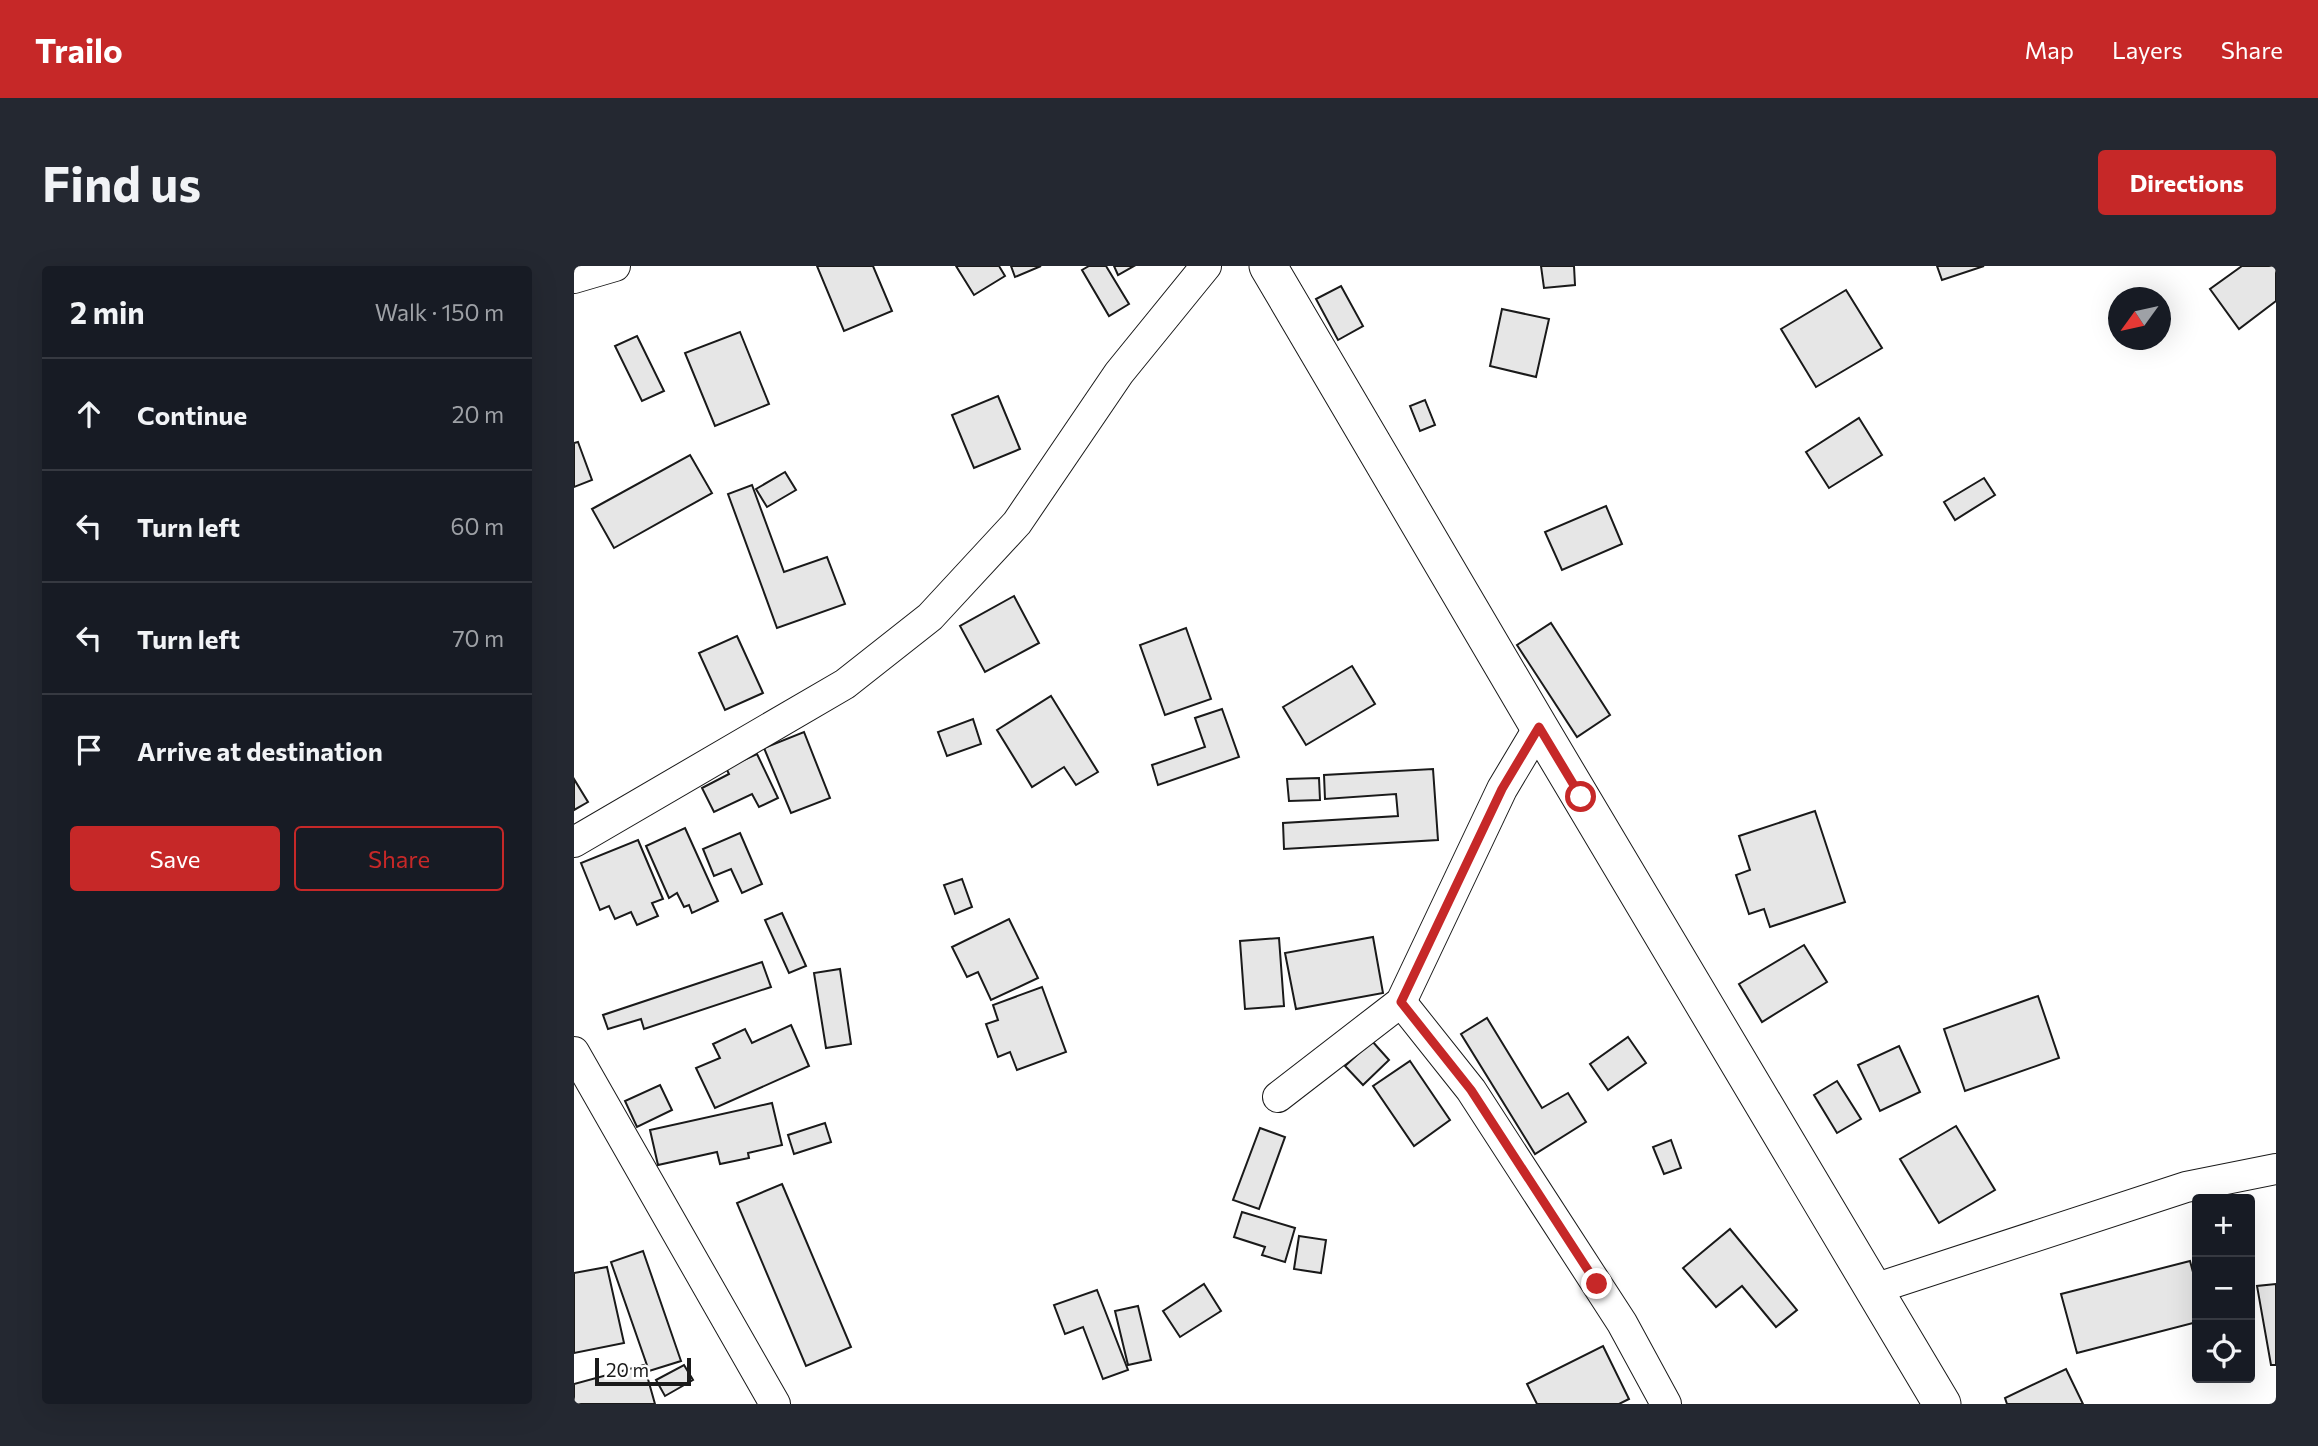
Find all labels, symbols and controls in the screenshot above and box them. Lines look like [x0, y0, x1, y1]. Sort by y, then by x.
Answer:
text: Trailo [35, 29, 123, 70]
text: Map [2025, 35, 2074, 64]
text: Layers [2112, 35, 2183, 64]
text: Share [2221, 35, 2283, 64]
button: Directions [2098, 150, 2276, 215]
text: Find us [42, 152, 201, 212]
north arrow [2108, 287, 2171, 350]
text: 2 min [70, 293, 145, 330]
text: Walk · 150 m [375, 298, 504, 326]
icon: ahead [70, 395, 108, 433]
text: Continue [137, 399, 247, 430]
text: 20 m [452, 400, 504, 428]
icon: left [70, 507, 108, 545]
text: Turn left [137, 511, 240, 542]
text: 60 m [451, 512, 504, 540]
icon: left [70, 619, 108, 657]
text: Turn left [137, 623, 240, 654]
text: 70 m [452, 624, 504, 652]
icon: arrive [70, 731, 108, 769]
text: Arrive at destination [137, 735, 383, 766]
route start [1565, 781, 1596, 812]
button: Save [70, 826, 280, 891]
button: Share [294, 826, 504, 891]
map controls [2192, 1194, 2255, 1383]
button: + [2192, 1194, 2255, 1257]
button: − [2192, 1257, 2255, 1320]
route end [1581, 1268, 1612, 1299]
button: locate [2192, 1320, 2255, 1383]
scale bar [595, 1355, 691, 1387]
text: 20 m [606, 1358, 649, 1381]

